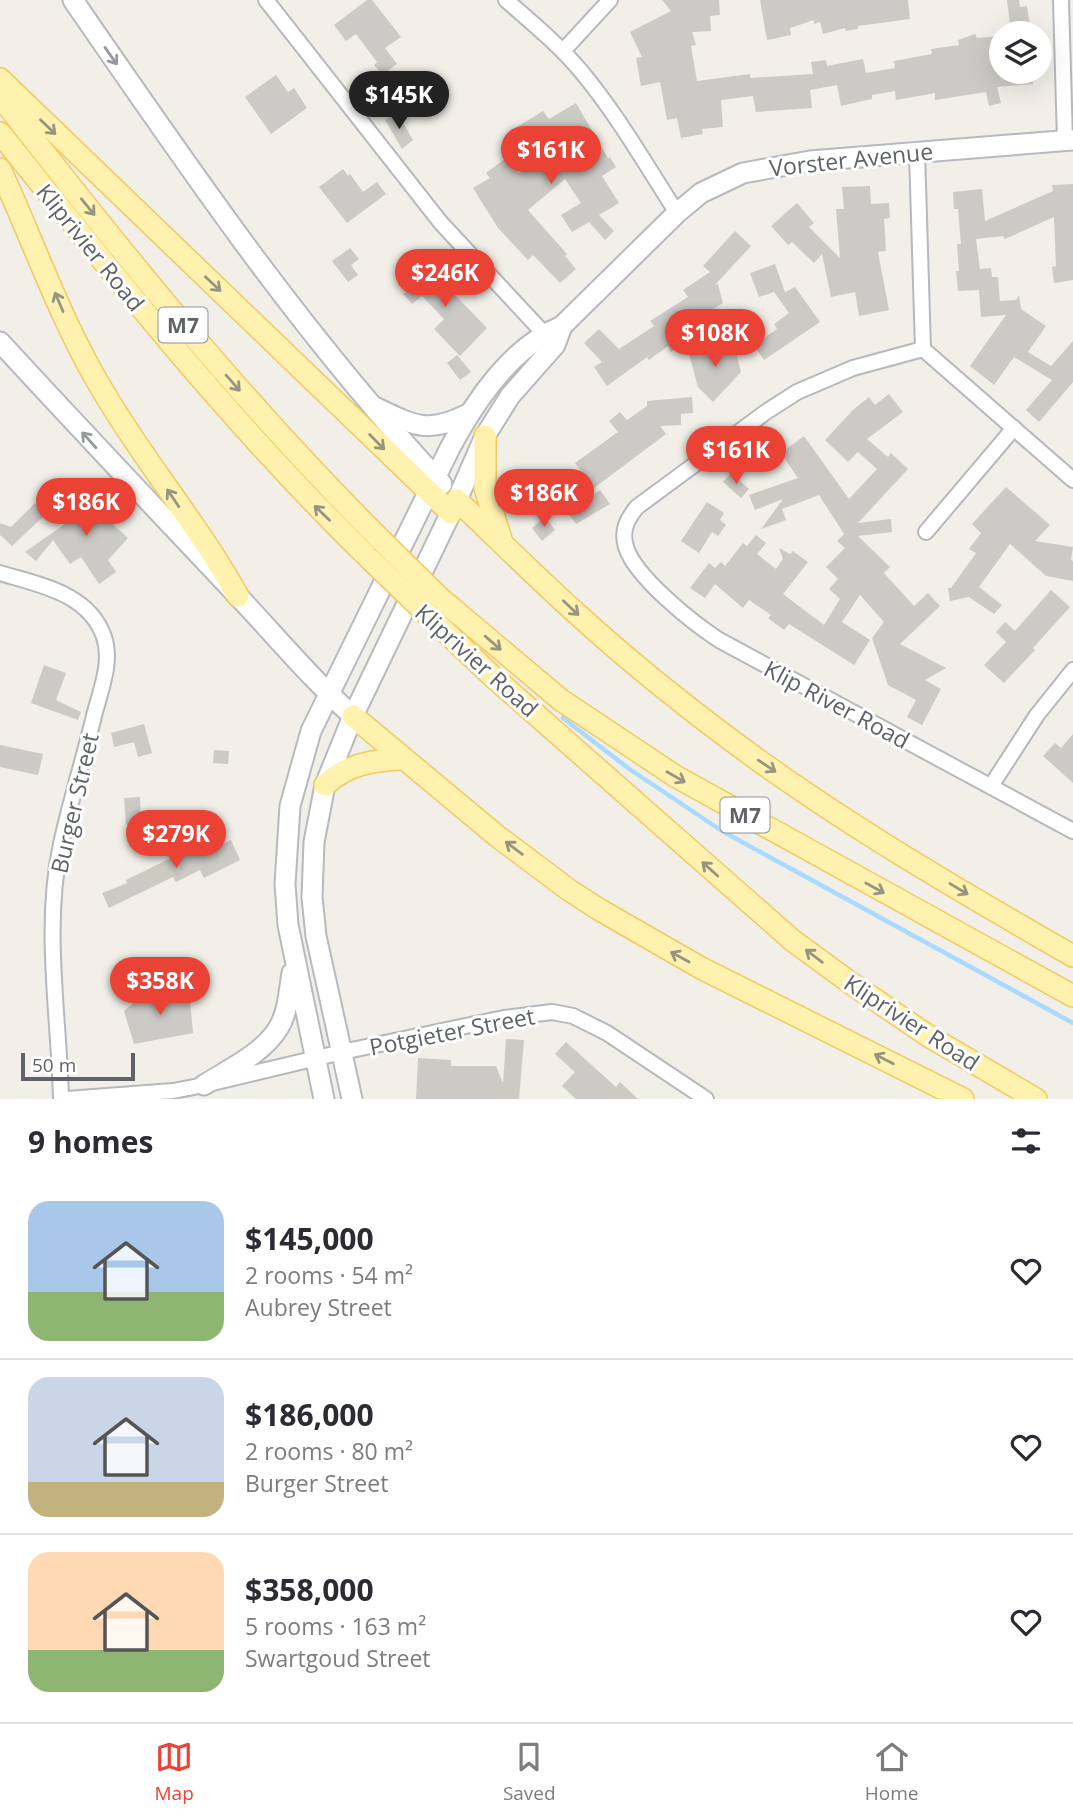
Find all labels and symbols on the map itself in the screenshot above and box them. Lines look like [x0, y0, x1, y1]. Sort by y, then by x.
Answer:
one-way arrow [104, 46, 118, 65]
pin: $145K [350, 72, 448, 131]
one-way arrow [39, 119, 56, 136]
pin: $161K [502, 127, 600, 186]
street label: Vorster Avenue [768, 134, 934, 184]
street label: Kliprivier Road [30, 177, 152, 317]
one-way arrow [80, 198, 96, 216]
pin: $246K [396, 250, 494, 309]
one-way arrow [204, 276, 222, 292]
one-way arrow [51, 292, 64, 314]
road number: M7 [158, 308, 208, 342]
pin: $108K [666, 310, 764, 369]
one-way arrow [225, 373, 241, 391]
pin: $161K [687, 426, 785, 486]
one-way arrow [81, 432, 98, 449]
one-way arrow [368, 433, 385, 450]
pin: $186K [495, 470, 593, 529]
pin: $186K [37, 478, 135, 538]
one-way arrow [166, 489, 180, 508]
one-way arrow [314, 504, 331, 521]
street label: Kliprivier Road [409, 596, 545, 724]
one-way arrow [562, 600, 579, 617]
one-way arrow [483, 635, 501, 651]
street label: Klip River Road [759, 652, 915, 756]
street label: Burger Street [42, 730, 106, 876]
one-way arrow [757, 759, 776, 773]
one-way arrow [666, 770, 686, 784]
road number: M7 [720, 798, 770, 832]
pin: $279K [127, 810, 225, 870]
one-way arrow [505, 841, 524, 856]
one-way arrow [702, 861, 720, 877]
one-way arrow [864, 882, 885, 895]
one-way arrow [948, 882, 968, 896]
one-way arrow [805, 949, 824, 963]
one-way arrow [670, 950, 691, 963]
pin: $358K [111, 958, 209, 1017]
street label: Kliprivier Road [838, 966, 986, 1078]
street label: Potgieter Street [367, 999, 537, 1063]
scale bar [21, 1050, 135, 1082]
one-way arrow [874, 1051, 894, 1065]

